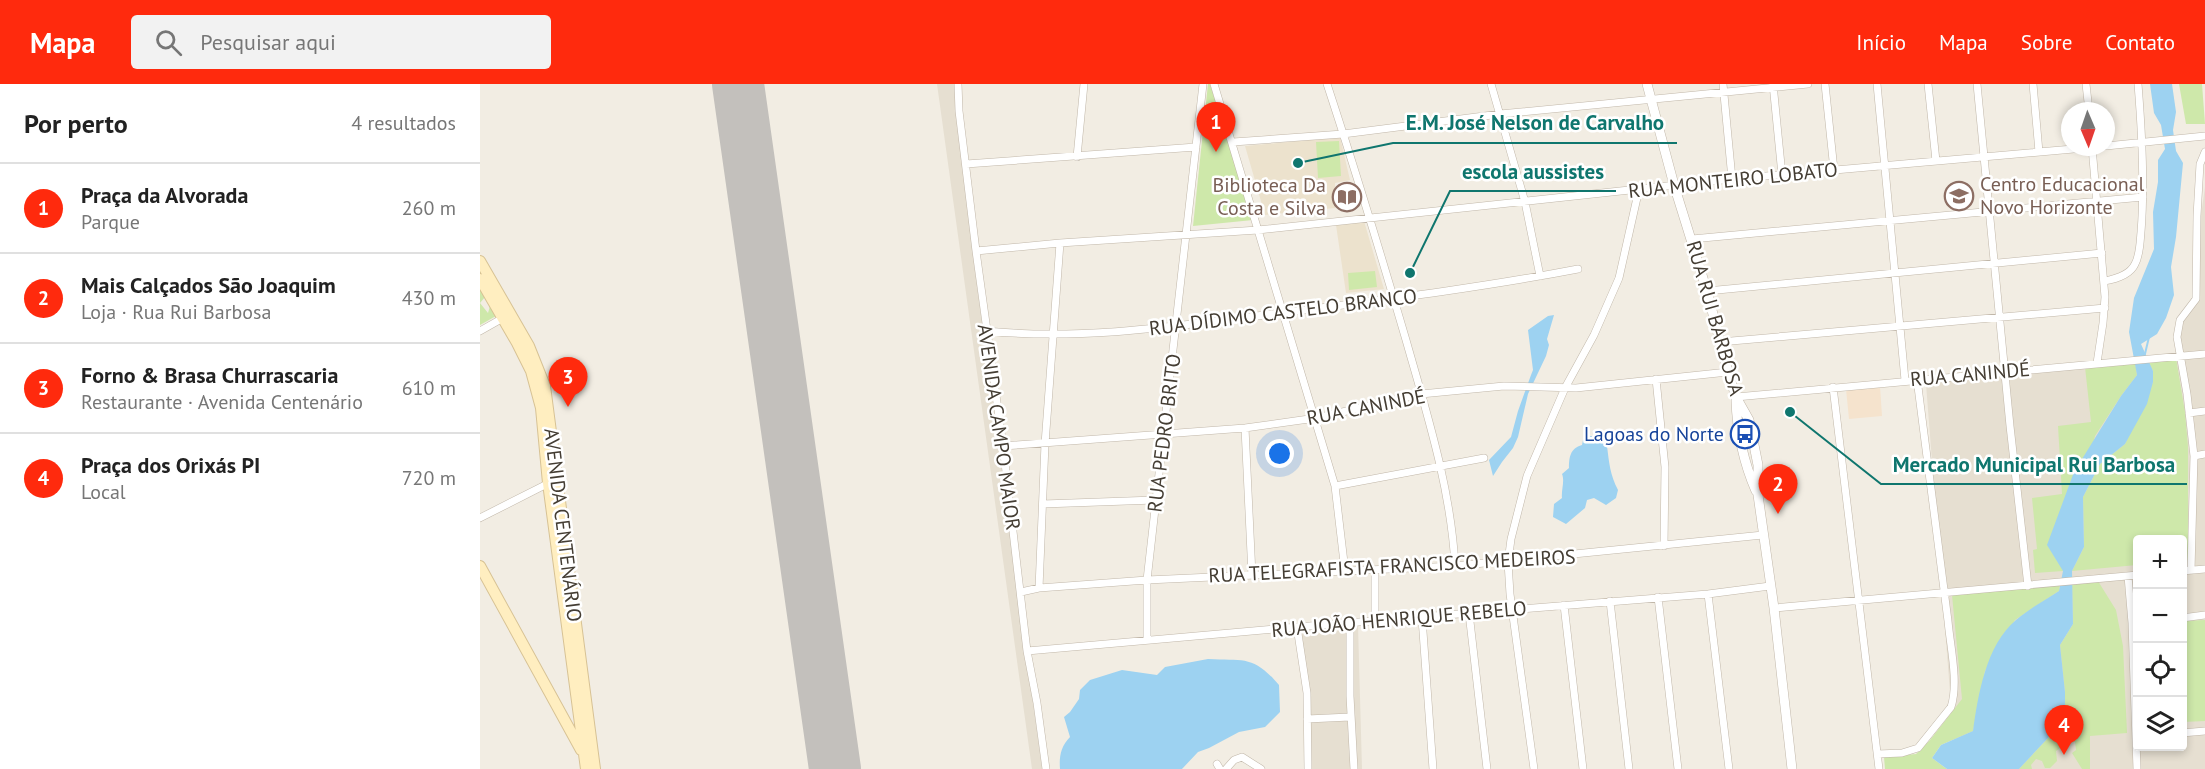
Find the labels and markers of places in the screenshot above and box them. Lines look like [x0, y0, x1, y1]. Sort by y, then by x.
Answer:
pin: 1 [1196, 103, 1236, 152]
callout: E.M. José Nelson de Carvalho [1393, 104, 1677, 143]
callout: escola aussistes [1450, 152, 1616, 191]
place label: Centro Educacional Novo Horizonte [1980, 171, 2145, 220]
place label: Biblioteca Da Costa e Silva [1212, 172, 1326, 221]
school or university icon: Centro Educacional Novo Horizonte [1943, 180, 1975, 212]
library icon: Biblioteca Da Costa e Silva [1331, 181, 1363, 213]
pin: 3 [548, 358, 587, 407]
bus stop icon: Lagoas do Norte [1729, 418, 1761, 450]
place label: Lagoas do Norte [1584, 421, 1724, 447]
callout: Mercado Municipal Rui Barbosa [1881, 445, 2187, 484]
pin: 2 [1758, 464, 1798, 514]
pin: 4 [2044, 706, 2084, 755]

